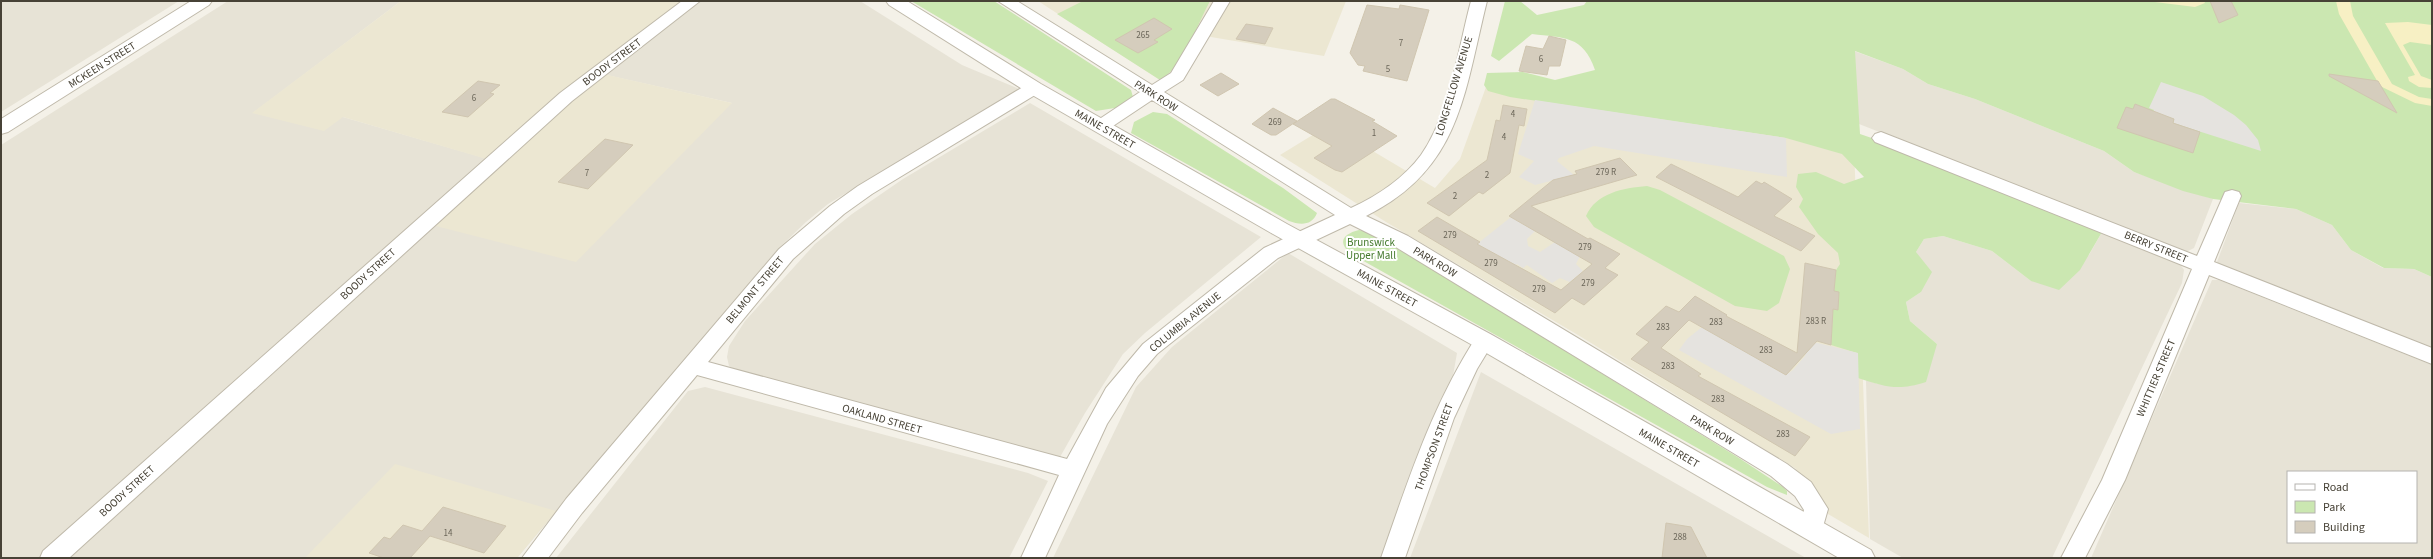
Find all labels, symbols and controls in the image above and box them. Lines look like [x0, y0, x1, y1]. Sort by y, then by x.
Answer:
house number: 265 [1136, 29, 1150, 42]
street label: LONGFELLOW AVENUE [1432, 34, 1476, 138]
street label: BOODY STREET [579, 35, 645, 89]
house number: 7 [1399, 37, 1404, 50]
street label: MCKEEN STREET [65, 38, 139, 92]
house number: 6 [1539, 53, 1544, 66]
house number: 5 [1386, 63, 1391, 76]
street label: PARK ROW [1131, 77, 1181, 115]
house number: 6 [472, 92, 477, 105]
street label: MAINE STREET [1072, 106, 1138, 152]
house number: 4 [1511, 108, 1516, 121]
house number: 269 [1268, 116, 1282, 129]
house number: 1 [1372, 127, 1376, 140]
house number: 4 [1502, 131, 1507, 144]
house number: 279 R [1596, 166, 1616, 179]
house number: 7 [585, 167, 590, 180]
house number: 2 [1485, 169, 1490, 182]
house number: 2 [1453, 190, 1458, 203]
street label: BERRY STREET [2122, 227, 2190, 267]
house number: 279 [1443, 229, 1457, 242]
park label: Brunswick Upper Mall [1346, 235, 1396, 263]
house number: 279 [1578, 241, 1592, 254]
street label: PARK ROW [1410, 243, 1460, 281]
street label: BOODY STREET [337, 245, 399, 303]
street label: BELMONT STREET [722, 253, 788, 327]
house number: 279 [1484, 257, 1498, 270]
street label: MAINE STREET [1354, 265, 1420, 311]
house number: 279 [1581, 277, 1595, 290]
house number: 279 [1532, 283, 1546, 296]
street label: COLUMBIA AVENUE [1146, 288, 1224, 356]
house number: 283 R [1806, 315, 1826, 328]
house number: 283 [1709, 316, 1723, 329]
house number: 283 [1656, 321, 1670, 334]
street label: WHITTIER STREET [2133, 337, 2179, 419]
house number: 283 [1759, 344, 1773, 357]
house number: 283 [1661, 360, 1675, 373]
house number: 283 [1711, 393, 1725, 406]
street label: OAKLAND STREET [840, 400, 924, 438]
street label: THOMPSON STREET [1411, 401, 1457, 493]
street label: PARK ROW [1687, 411, 1737, 449]
street label: MAINE STREET [1636, 425, 1702, 471]
house number: 283 [1776, 428, 1790, 441]
street label: BOODY STREET [96, 462, 158, 520]
legend [2287, 471, 2417, 543]
text: Road [2323, 479, 2349, 496]
text: Park [2323, 499, 2345, 516]
text: Building [2323, 519, 2365, 536]
house number: 14 [444, 527, 453, 540]
house number: 288 [1673, 531, 1687, 544]

